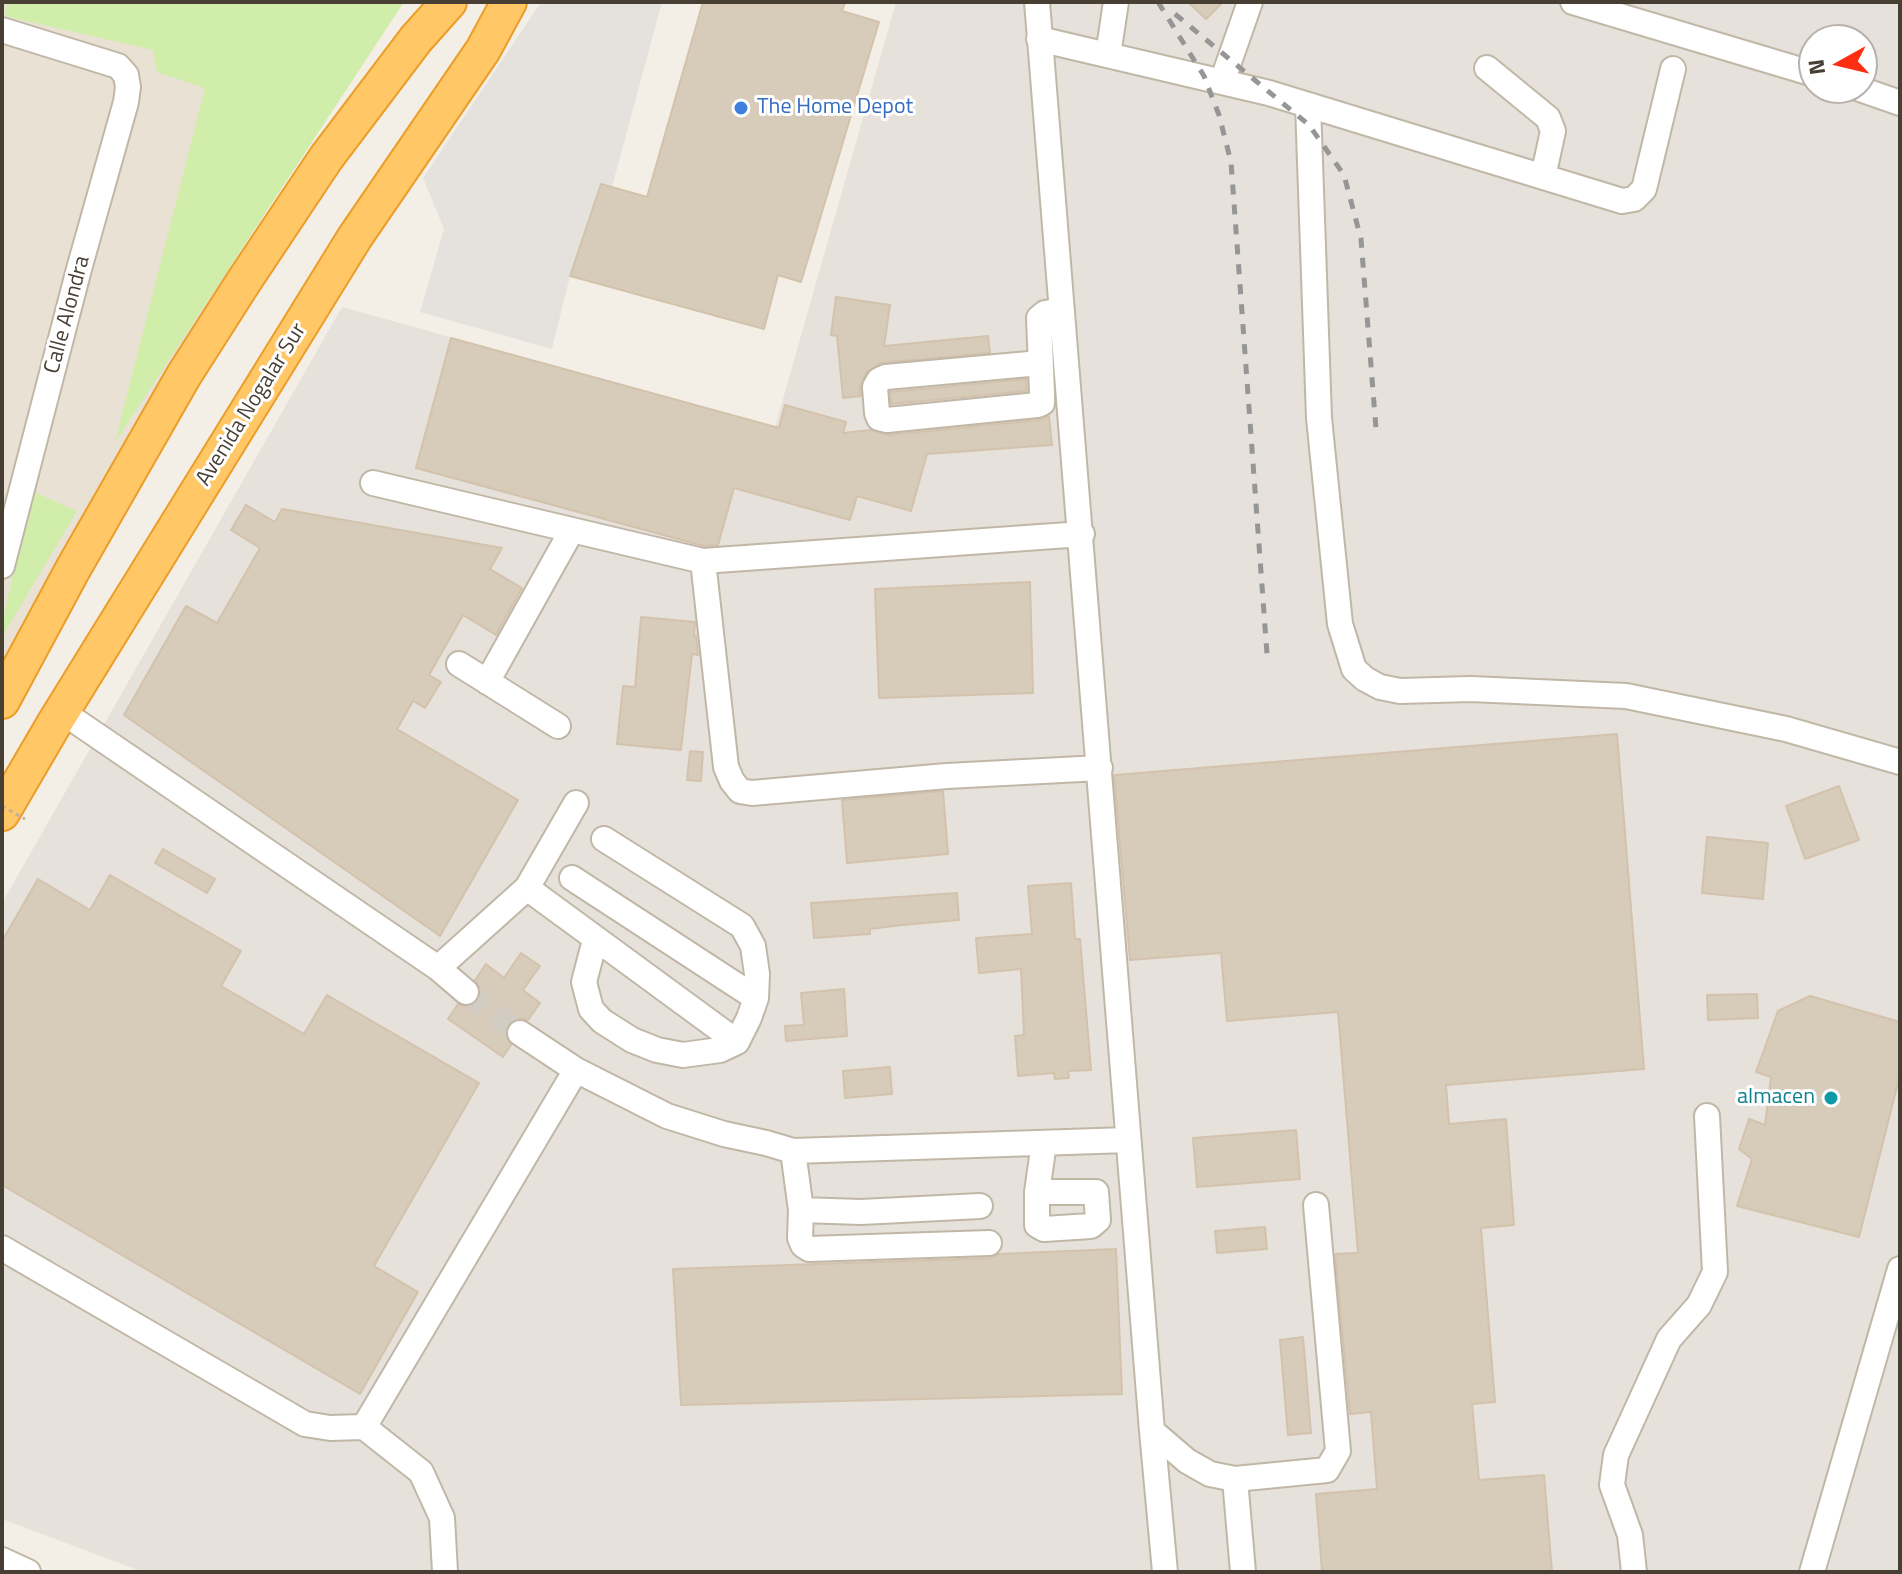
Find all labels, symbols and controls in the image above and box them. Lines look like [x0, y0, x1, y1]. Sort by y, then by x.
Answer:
north arrow [1798, 24, 1878, 104]
text: N [1798, 57, 1834, 77]
place label: The Home Depot [757, 95, 913, 121]
marker: The Home Depot [732, 99, 750, 117]
street label: Calle Alondra [40, 253, 96, 377]
street label: Avenida Nogalar Sur [191, 319, 313, 491]
place label: almacen [1737, 1085, 1815, 1111]
marker: almacen [1822, 1089, 1840, 1107]

